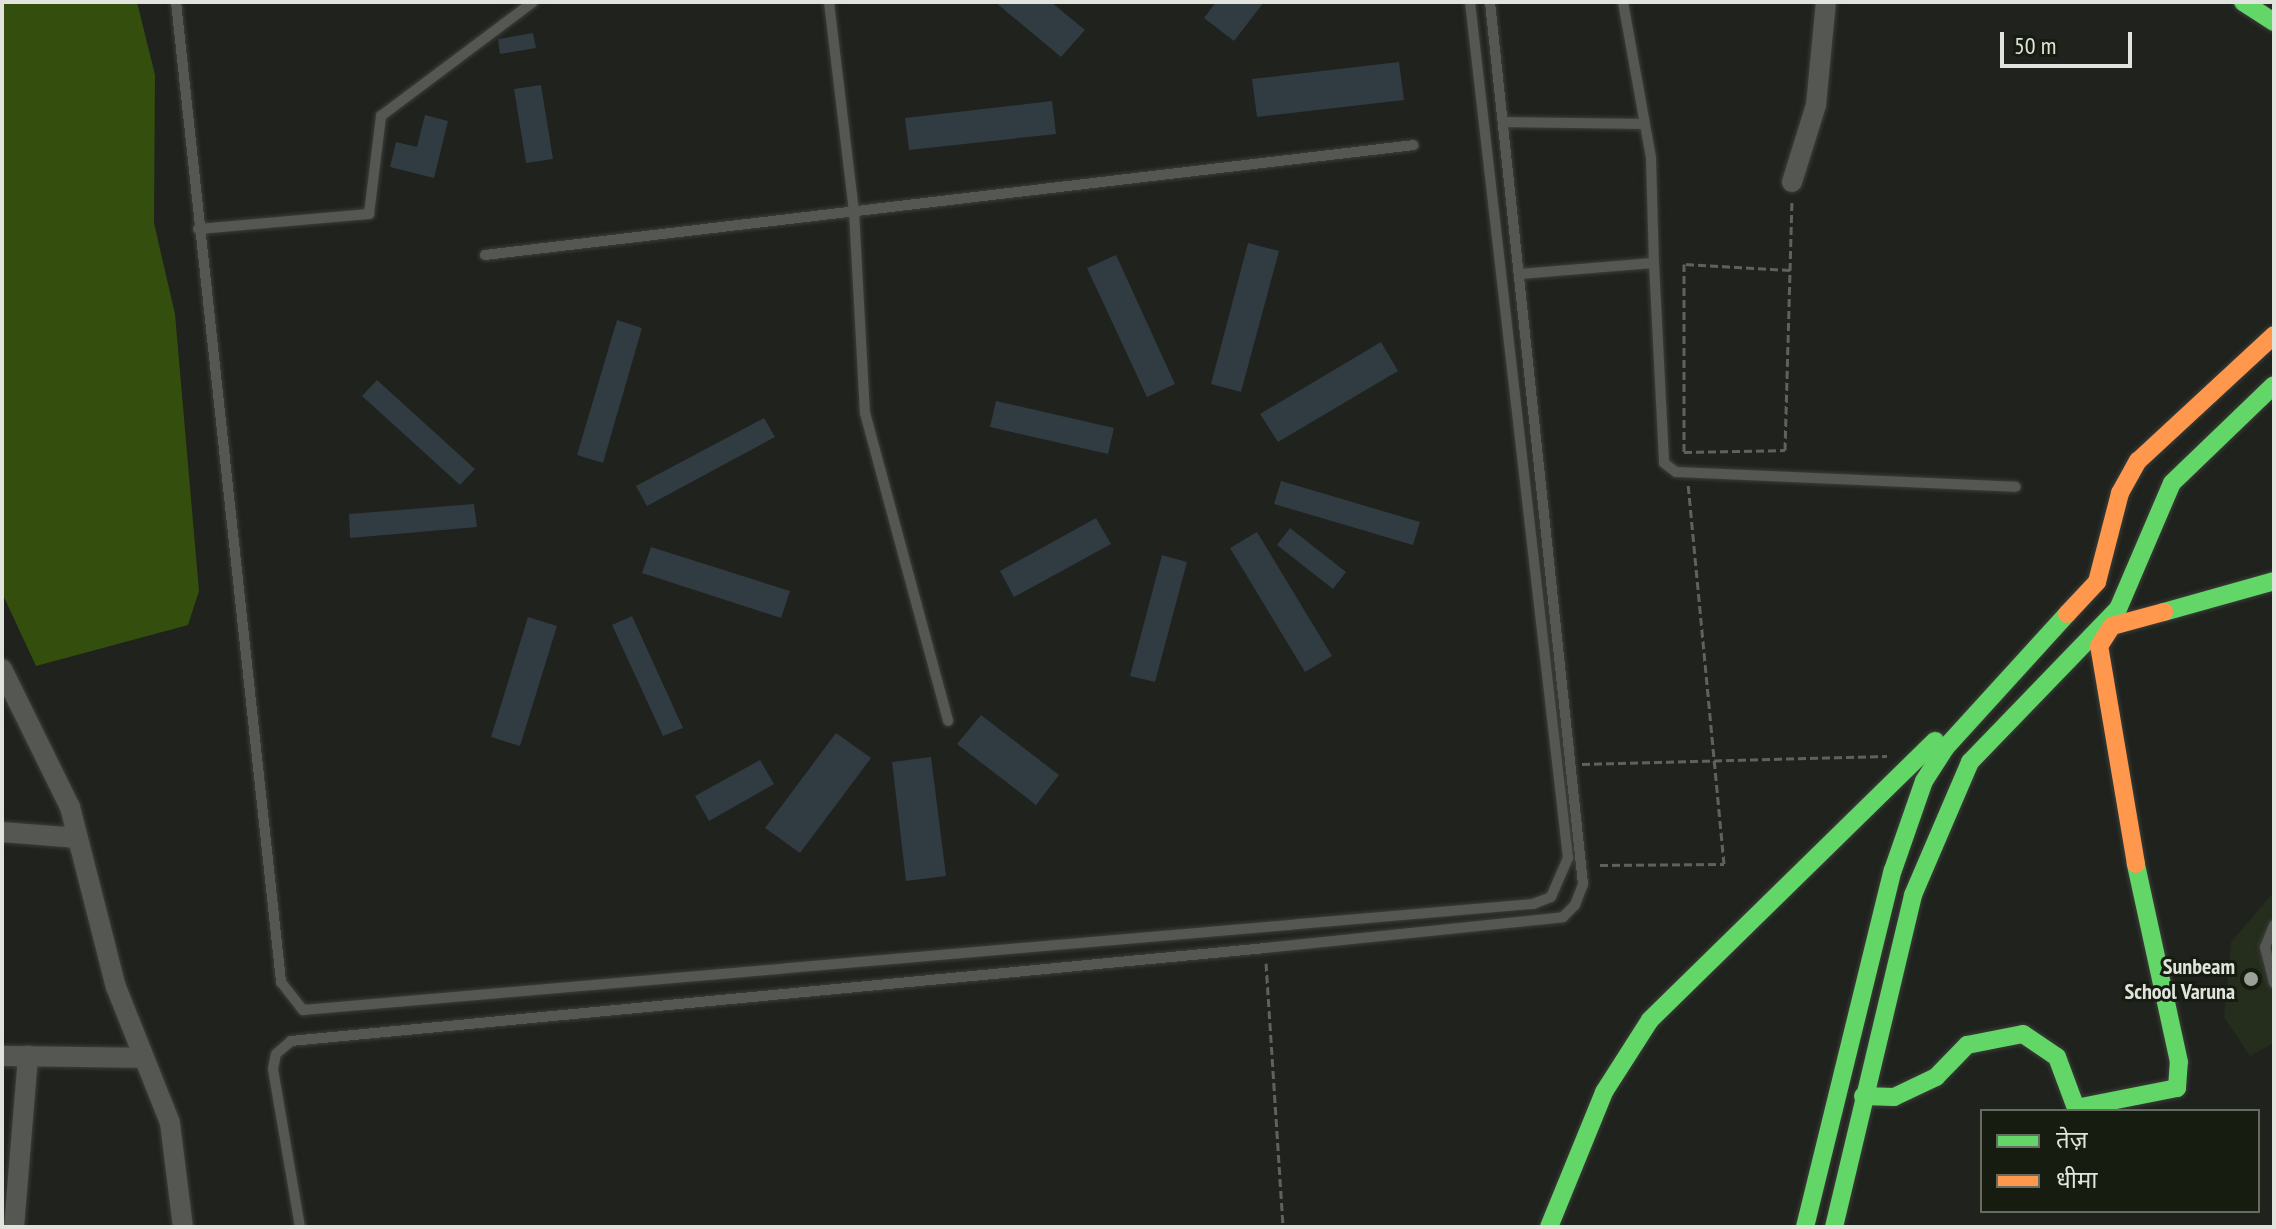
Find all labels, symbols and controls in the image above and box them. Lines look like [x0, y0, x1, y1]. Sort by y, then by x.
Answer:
scale bar [2004, 16, 2136, 66]
text: 50 m [2014, 30, 2056, 61]
place label: Sunbeam School Varuna [2124, 953, 2235, 1004]
marker: Sunbeam School Varuna [2242, 970, 2260, 988]
legend [1980, 1109, 2260, 1213]
text: तेज़ [2056, 1124, 2088, 1155]
text: धीमा [2056, 1164, 2098, 1195]

